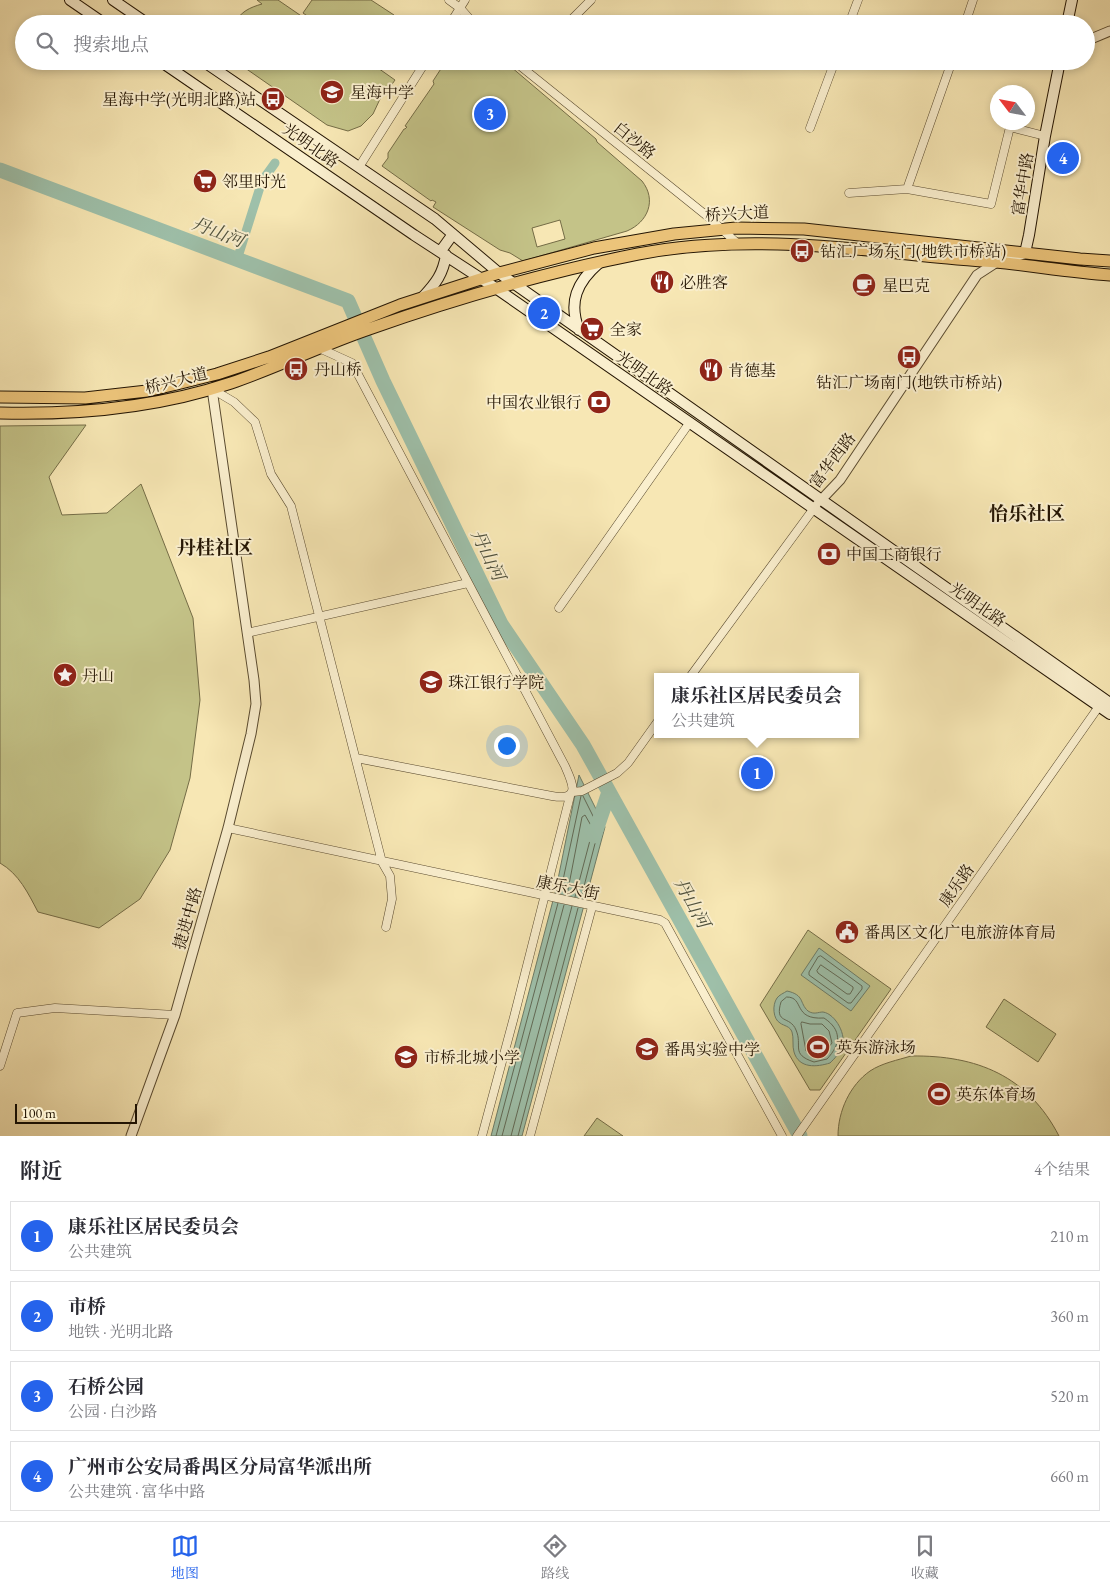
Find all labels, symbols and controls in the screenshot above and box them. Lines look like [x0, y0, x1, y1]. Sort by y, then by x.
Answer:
search box [15, 15, 1095, 70]
icon: search [33, 29, 61, 57]
text: 搜索地点 [73, 32, 149, 57]
school or university icon: 星海中学 [319, 79, 345, 105]
place label: 星海中学 [350, 82, 414, 103]
north arrow [990, 85, 1035, 130]
bus stop icon: 星海中学(光明北路)站 [260, 86, 286, 112]
place label: 星海中学(光明北路)站 [102, 89, 256, 110]
pin: 3 [474, 95, 506, 133]
street label: 白沙路 [609, 117, 660, 164]
street label: 光明北路 [278, 118, 343, 172]
pin: 4 [1047, 139, 1079, 177]
street label: 富华中路 [1007, 151, 1038, 217]
supermarket icon: 邻里时光 [192, 168, 218, 194]
place label: 邻里时光 [222, 171, 286, 192]
street label: 桥兴大道 [705, 201, 770, 226]
water label: 丹山河 [189, 211, 250, 253]
bus stop icon: 钻汇广场东门(地铁市桥站) [789, 238, 815, 264]
place label: 钻汇广场东门(地铁市桥站) [820, 241, 1006, 262]
restaurant icon: 必胜客 [649, 269, 675, 295]
place label: 必胜客 [680, 272, 728, 293]
cafe icon: 星巴克 [851, 272, 877, 298]
place label: 星巴克 [882, 275, 930, 296]
pin: 2 [528, 294, 560, 332]
supermarket icon: 全家 [579, 316, 605, 342]
place label: 全家 [610, 319, 642, 340]
bus stop icon: 钻汇广场南门(地铁市桥站) [896, 344, 922, 370]
street label: 光明北路 [612, 346, 677, 400]
bus stop icon: 丹山桥 [283, 356, 309, 382]
restaurant icon: 肯德基 [698, 357, 724, 383]
place label: 丹山桥 [314, 359, 362, 380]
place label: 肯德基 [728, 360, 776, 381]
street label: 桥兴大道 [143, 363, 210, 398]
place label: 钻汇广场南门(地铁市桥站) [816, 372, 1002, 393]
bank icon: 中国农业银行 [586, 389, 612, 415]
place label: 中国农业银行 [486, 392, 582, 413]
street label: 富华西路 [805, 428, 860, 492]
district label: 怡乐社区 [989, 501, 1065, 526]
water label: 丹山河 [466, 525, 512, 587]
district label: 丹桂社区 [177, 535, 253, 560]
bank icon: 中国工商银行 [816, 541, 842, 567]
place label: 中国工商银行 [846, 544, 942, 565]
street label: 光明北路 [945, 577, 1010, 631]
place icon: 丹山 [52, 662, 78, 688]
place label: 丹山 [82, 665, 114, 686]
school or university icon: 珠江银行学院 [418, 669, 444, 695]
place label: 珠江银行学院 [448, 672, 544, 693]
popup [654, 673, 859, 738]
text: 康乐社区居民委员会 [671, 683, 842, 708]
text: 公共建筑 [671, 710, 735, 731]
your location [494, 733, 520, 759]
pin: 1 [741, 754, 773, 792]
street label: 康乐路 [934, 860, 979, 911]
street label: 康乐大街 [534, 871, 601, 904]
water label: 丹山河 [669, 874, 717, 935]
street label: 捷进中路 [169, 884, 206, 952]
public building icon: 番禺区文化广电旅游体育局 [834, 919, 860, 945]
place label: 番禺区文化广电旅游体育局 [864, 922, 1056, 943]
sports icon: 英东游泳场 [805, 1034, 831, 1060]
school or university icon: 番禺实验中学 [634, 1036, 660, 1062]
place label: 英东游泳场 [836, 1037, 916, 1058]
place label: 番禺实验中学 [664, 1039, 760, 1060]
school or university icon: 市桥北城小学 [393, 1044, 419, 1070]
place label: 市桥北城小学 [424, 1047, 520, 1068]
sports icon: 英东体育场 [926, 1081, 952, 1107]
place label: 英东体育场 [956, 1084, 1036, 1105]
scale bar [15, 1101, 138, 1124]
text: 100 m [22, 1104, 56, 1122]
text: 附近 [20, 1157, 62, 1184]
text: 4个结果 [1034, 1159, 1090, 1180]
text: 康乐社区居民委员会 [68, 1214, 239, 1239]
text: 1 [33, 1226, 41, 1247]
text: 210 m [1050, 1226, 1089, 1247]
text: 公共建筑 [68, 1241, 132, 1262]
text: 市桥 [68, 1294, 106, 1319]
text: 2 [33, 1306, 41, 1327]
text: 360 m [1050, 1306, 1089, 1327]
text: 地铁 · 光明北路 [68, 1321, 174, 1342]
text: 石桥公园 [68, 1374, 144, 1399]
text: 3 [33, 1386, 41, 1407]
text: 520 m [1050, 1386, 1089, 1407]
text: 公园 · 白沙路 [68, 1401, 158, 1422]
text: 广州市公安局番禺区分局富华派出所 [68, 1454, 372, 1479]
text: 4 [33, 1466, 41, 1487]
text: 660 m [1050, 1466, 1089, 1487]
text: 公共建筑 · 富华中路 [68, 1481, 206, 1502]
tab: 地图 [171, 1532, 199, 1582]
tab: 路线 [541, 1532, 569, 1582]
tab: 收藏 [911, 1532, 939, 1582]

